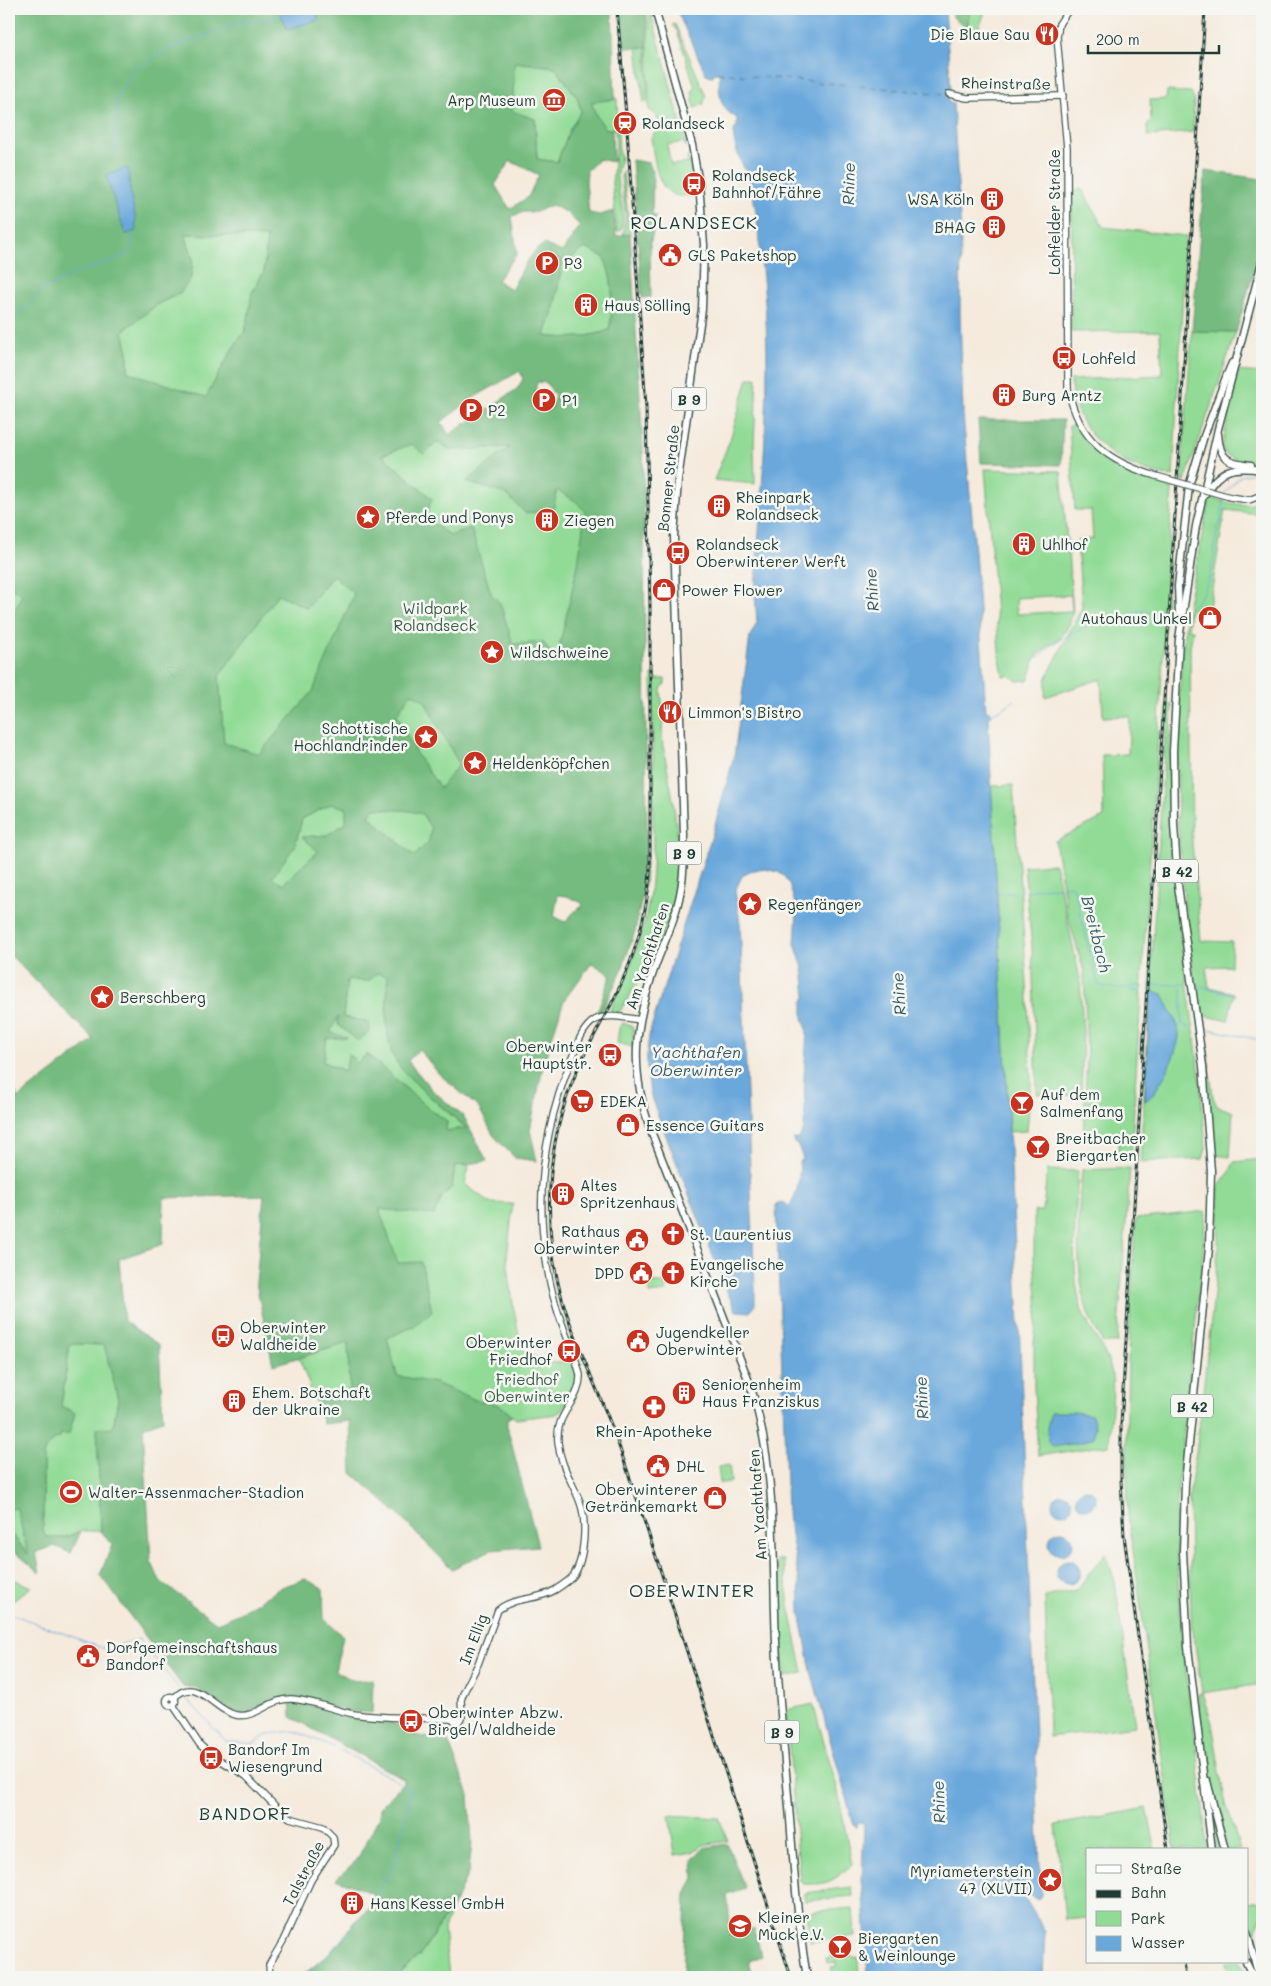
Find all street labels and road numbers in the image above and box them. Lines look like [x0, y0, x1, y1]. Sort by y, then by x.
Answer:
street label: Rheinstraße [961, 72, 1051, 94]
street label: Lohfelder Straße [1044, 149, 1064, 275]
road number: B 9 [672, 388, 706, 410]
street label: Bonner Straße [652, 424, 684, 532]
road number: B 9 [666, 841, 702, 864]
road number: B 42 [1156, 859, 1198, 882]
street label: Am Yachthafen [620, 900, 674, 1012]
road number: B 42 [1171, 1394, 1213, 1418]
street label: Am Yachthafen [743, 1449, 771, 1561]
street label: Im Ellig [454, 1611, 492, 1667]
road number: B 9 [764, 1720, 800, 1744]
street label: Talstraße [277, 1837, 329, 1909]

